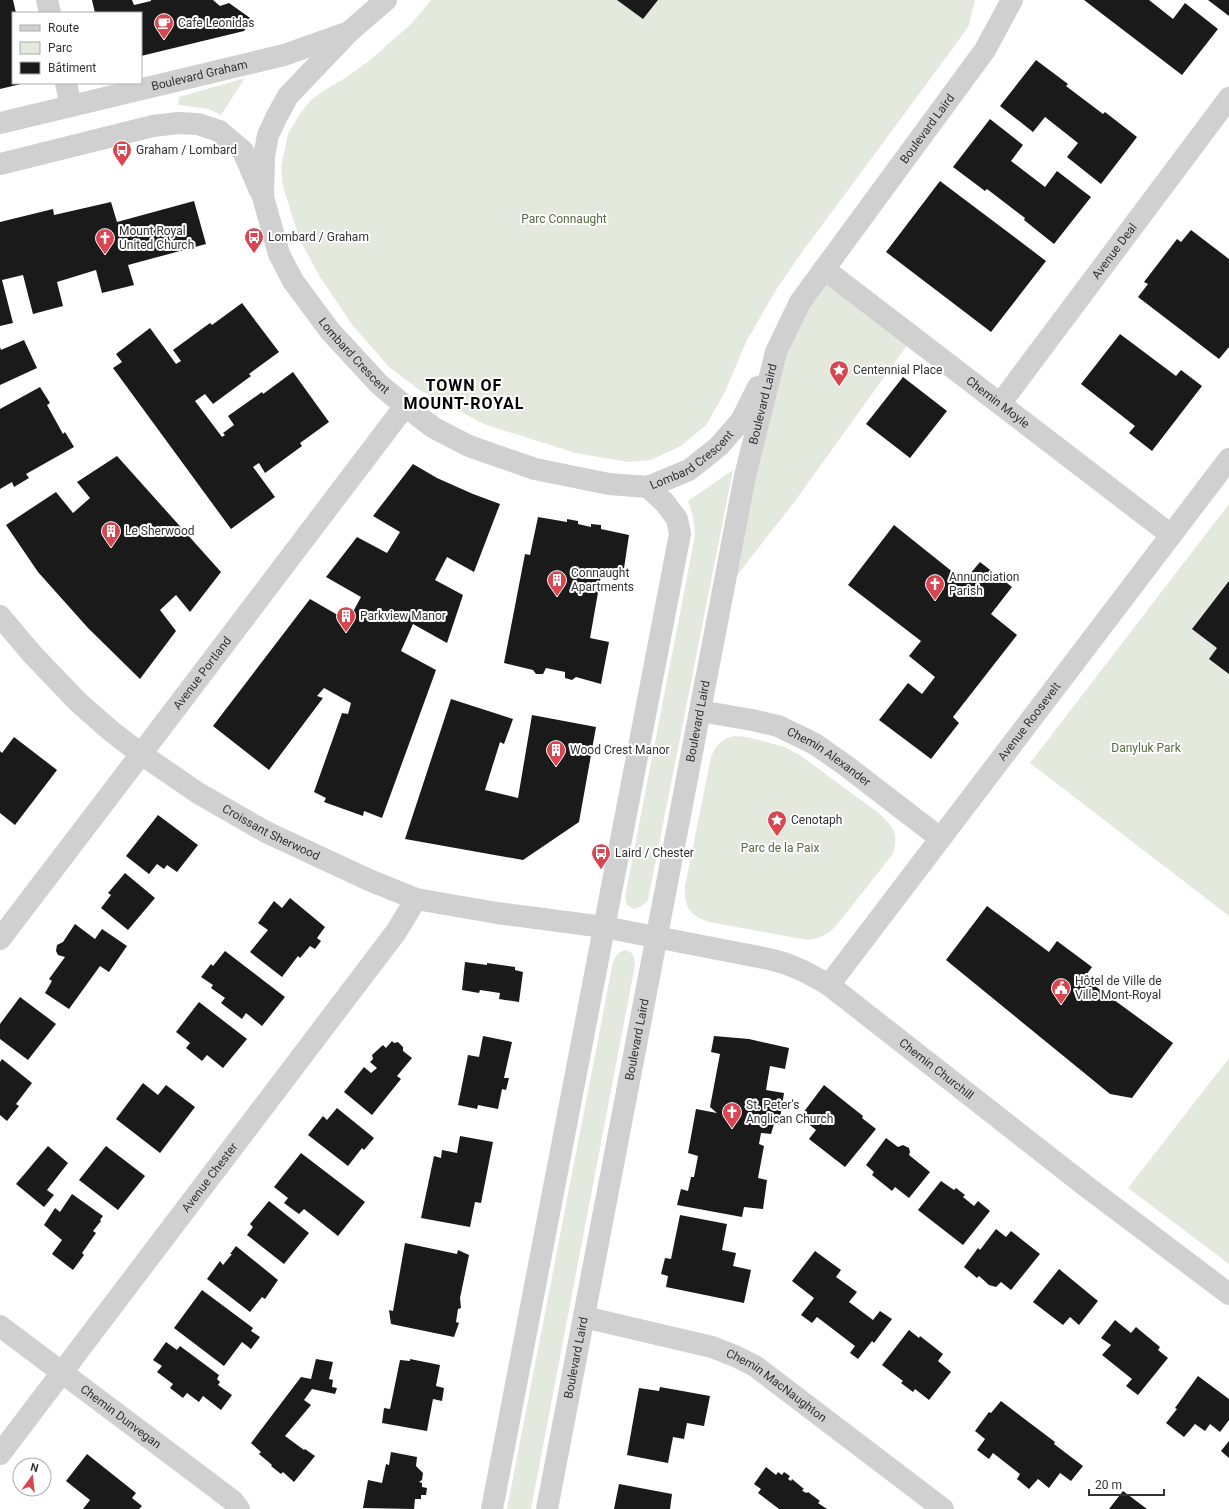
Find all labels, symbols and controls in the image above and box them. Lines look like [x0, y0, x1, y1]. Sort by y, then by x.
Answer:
legend [12, 12, 142, 84]
cafe icon: Cafe Leonidas [153, 12, 175, 40]
place label: Cafe Leonidas [178, 16, 254, 30]
text: Route [48, 21, 79, 35]
text: Parc [48, 41, 72, 55]
street label: Boulevard Graham [150, 57, 249, 94]
text: Bâtiment [48, 61, 96, 75]
street label: Boulevard Laird [897, 91, 957, 166]
bus stop icon: Graham / Lombard [111, 139, 133, 167]
place label: Graham / Lombard [136, 143, 237, 157]
park label: Parc Connaught [521, 212, 607, 226]
street label: Avenue Deal [1089, 220, 1140, 282]
place label: Mount Royal United Church [119, 224, 194, 252]
bus stop icon: Lombard / Graham [243, 226, 265, 254]
church icon: Mount Royal United Church [94, 227, 116, 255]
place label: Lombard / Graham [268, 230, 369, 244]
street label: Lombard Crescent [316, 315, 392, 397]
place icon: Centennial Place [828, 359, 850, 387]
street label: Boulevard Laird [746, 362, 780, 446]
place label: Centennial Place [853, 363, 942, 377]
street label: Chemin Moyle [963, 374, 1032, 431]
district label: TOWN OF MOUNT-ROYAL [403, 376, 525, 413]
street label: Lombard Crescent [648, 427, 736, 492]
building icon: Le Sherwood [100, 520, 122, 548]
place label: Le Sherwood [125, 524, 195, 538]
place label: Connaught Apartments [571, 566, 634, 594]
building icon: Connaught Apartments [546, 569, 568, 597]
place label: Annunciation Parish [949, 570, 1019, 598]
church icon: Annunciation Parish [924, 573, 946, 601]
building icon: Parkview Manor [335, 605, 357, 633]
place label: Parkview Manor [360, 609, 446, 623]
street label: Avenue Portland [170, 634, 234, 712]
street label: Boulevard Laird [683, 679, 713, 763]
street label: Avenue Roosevelt [995, 679, 1064, 764]
street label: Chemin Alexander [785, 724, 873, 789]
building icon: Wood Crest Manor [545, 739, 567, 767]
park label: Danyluk Park [1111, 741, 1182, 755]
place label: Wood Crest Manor [570, 743, 670, 757]
street label: Croissant Sherwood [220, 801, 322, 863]
place icon: Cenotaph [766, 809, 788, 837]
place label: Cenotaph [791, 813, 842, 827]
park label: Parc de la Paix [741, 841, 819, 855]
bus stop icon: Laird / Chester [590, 842, 612, 870]
place label: Laird / Chester [615, 846, 694, 860]
place label: Hôtel de Ville de Ville Mont-Royal [1075, 974, 1162, 1002]
public building icon: Hôtel de Ville de Ville Mont-Royal [1050, 977, 1072, 1005]
street label: Boulevard Laird [622, 998, 652, 1082]
street label: Chemin Churchill [896, 1036, 976, 1103]
place label: St. Peter's Anglican Church [746, 1098, 833, 1126]
church icon: St. Peter's Anglican Church [721, 1101, 743, 1129]
street label: Avenue Chester [179, 1140, 241, 1215]
street label: Boulevard Laird [561, 1316, 591, 1400]
street label: Chemin MacNaughton [724, 1346, 829, 1425]
street label: Chemin Dunvegan [78, 1382, 164, 1451]
north arrow [12, 1457, 52, 1497]
text: N [29, 1461, 40, 1475]
scale bar [1089, 1471, 1164, 1497]
text: 20 m [1095, 1478, 1122, 1492]

